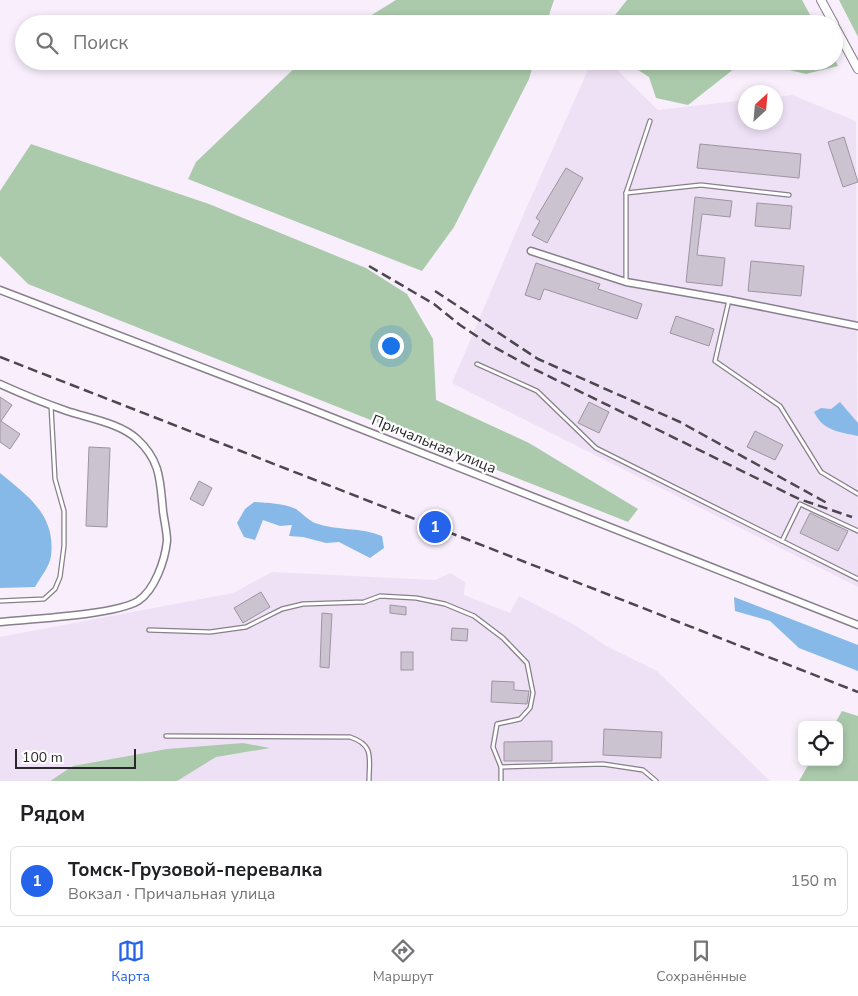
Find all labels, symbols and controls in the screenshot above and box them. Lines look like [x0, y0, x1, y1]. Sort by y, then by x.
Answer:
search box [15, 15, 843, 70]
icon: search [33, 29, 61, 57]
text: Поиск [73, 30, 128, 56]
north arrow [738, 85, 783, 130]
your location [378, 333, 404, 359]
street label: Причальная улица [369, 410, 499, 478]
pin: 1 [419, 508, 451, 546]
map controls [798, 721, 843, 766]
button: locate [798, 721, 843, 766]
scale bar [15, 746, 136, 769]
text: 100 m [22, 748, 63, 767]
text: Рядом [20, 800, 85, 828]
text: Томск-Грузовой-перевалка [68, 857, 323, 883]
text: 1 [32, 870, 42, 892]
text: 150 m [790, 870, 837, 892]
text: Вокзал · Причальная улица [68, 883, 275, 905]
tab: Карта [111, 937, 150, 986]
tab: Маршрут [373, 937, 433, 986]
tab: Сохранённые [656, 937, 747, 986]

